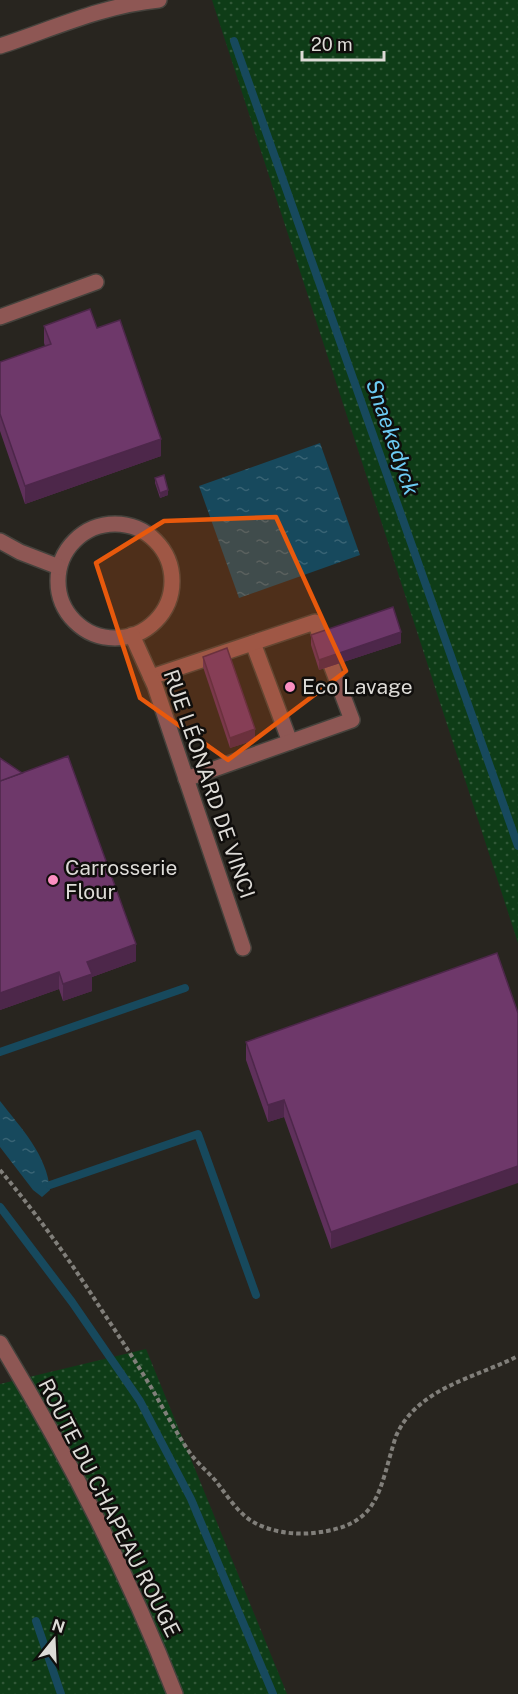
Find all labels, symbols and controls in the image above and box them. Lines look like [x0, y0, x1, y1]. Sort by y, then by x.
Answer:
scale bar [302, 24, 384, 62]
text: 20 m [311, 34, 353, 55]
water label: Snaekedyck [361, 376, 425, 498]
street label: RUE LÉONARD DE VINCI [159, 666, 260, 902]
place label: Eco Lavage [302, 674, 413, 699]
marker: Eco Lavage [283, 680, 297, 694]
place label: Carrosserie Flour [65, 855, 177, 904]
marker: Carrosserie Flour [46, 873, 60, 887]
street label: ROUTE DU CHAPEAU ROUGE [33, 1374, 186, 1641]
north arrow [24, 1610, 84, 1670]
text: N [50, 1615, 67, 1637]

